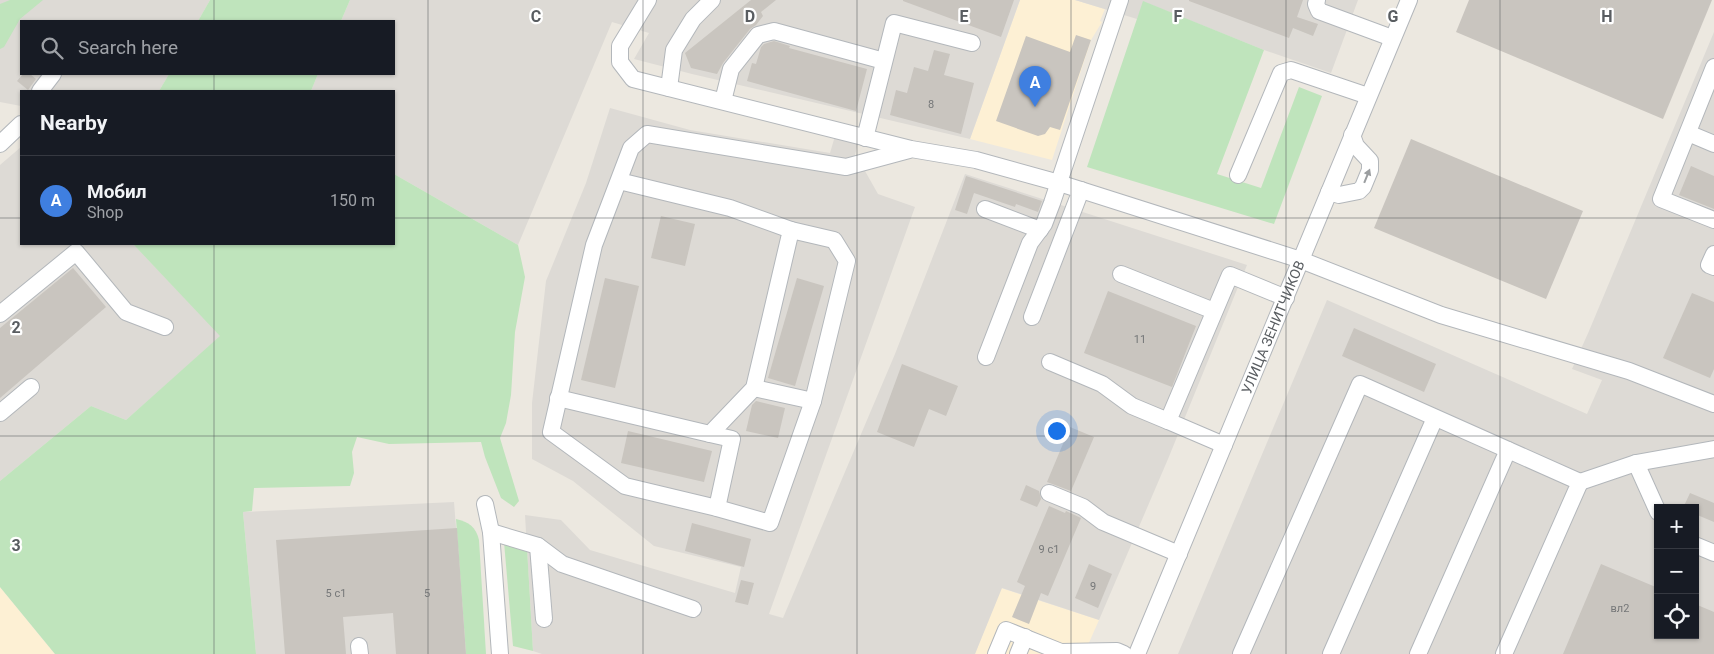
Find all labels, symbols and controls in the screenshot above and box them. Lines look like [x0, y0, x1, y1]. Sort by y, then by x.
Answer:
text: C [531, 7, 541, 26]
text: D [745, 7, 755, 26]
text: E [960, 7, 969, 26]
text: F [1174, 7, 1183, 26]
text: G [1388, 7, 1399, 26]
text: H [1601, 7, 1613, 26]
search box [20, 20, 395, 75]
icon: search [38, 34, 66, 62]
text: Search here [78, 36, 178, 59]
pin: A [1019, 66, 1051, 107]
house number: 8 [928, 98, 934, 111]
text: Nearby [40, 111, 107, 135]
one-way arrow [1364, 169, 1372, 184]
text: Мобил [87, 180, 147, 203]
text: A [51, 191, 61, 210]
text: 150 m [330, 191, 375, 210]
text: Shop [87, 203, 123, 222]
street label: УЛИЦА ЗЕНИТЧИКОВ [1238, 258, 1308, 396]
text: 2 [11, 318, 21, 337]
house number: 11 [1134, 333, 1146, 346]
your location [1044, 418, 1070, 444]
map controls [1654, 504, 1699, 639]
button: + [1654, 504, 1699, 549]
text: 3 [11, 536, 21, 555]
house number: 9 с1 [1039, 543, 1059, 556]
button: − [1654, 549, 1699, 594]
house number: 9 [1090, 580, 1096, 593]
house number: 5 с1 [326, 587, 346, 600]
house number: 5 [424, 587, 430, 600]
button: locate [1654, 594, 1699, 639]
house number: вл2 [1611, 602, 1629, 615]

